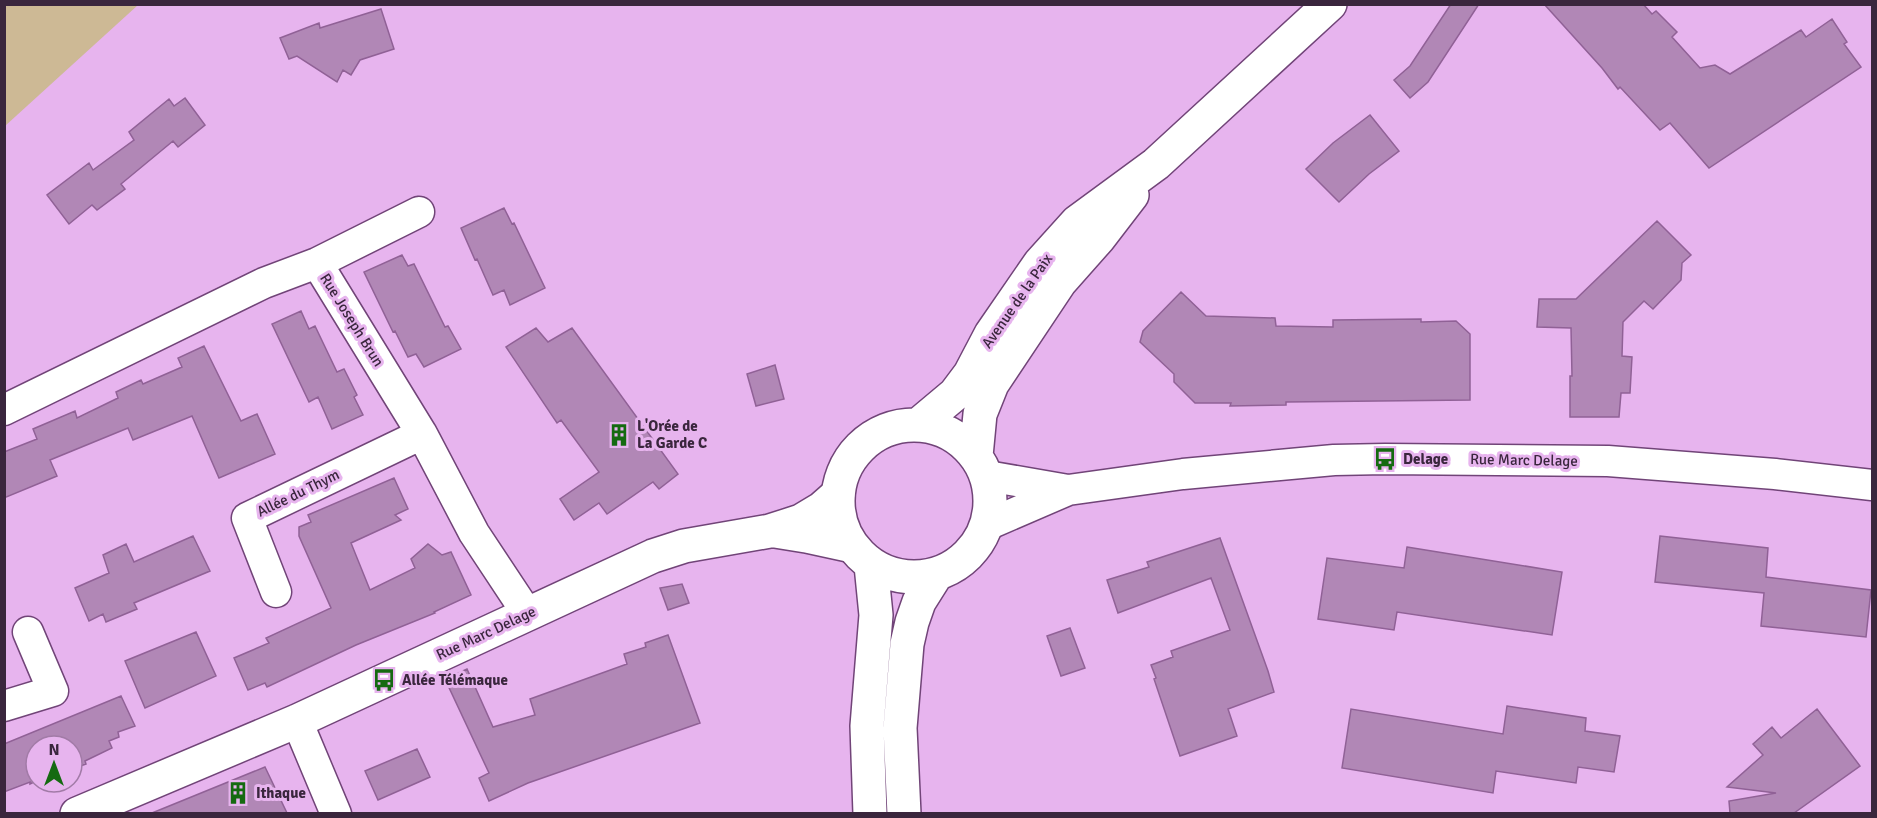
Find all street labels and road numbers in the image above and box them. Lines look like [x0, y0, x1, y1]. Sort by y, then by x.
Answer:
street label: Avenue de la Paix [978, 250, 1056, 352]
street label: Rue Joseph Brun [316, 270, 388, 370]
street label: Rue Marc Delage [1470, 450, 1578, 470]
street label: Allée du Thym [254, 465, 342, 521]
street label: Rue Marc Delage [433, 602, 539, 664]

